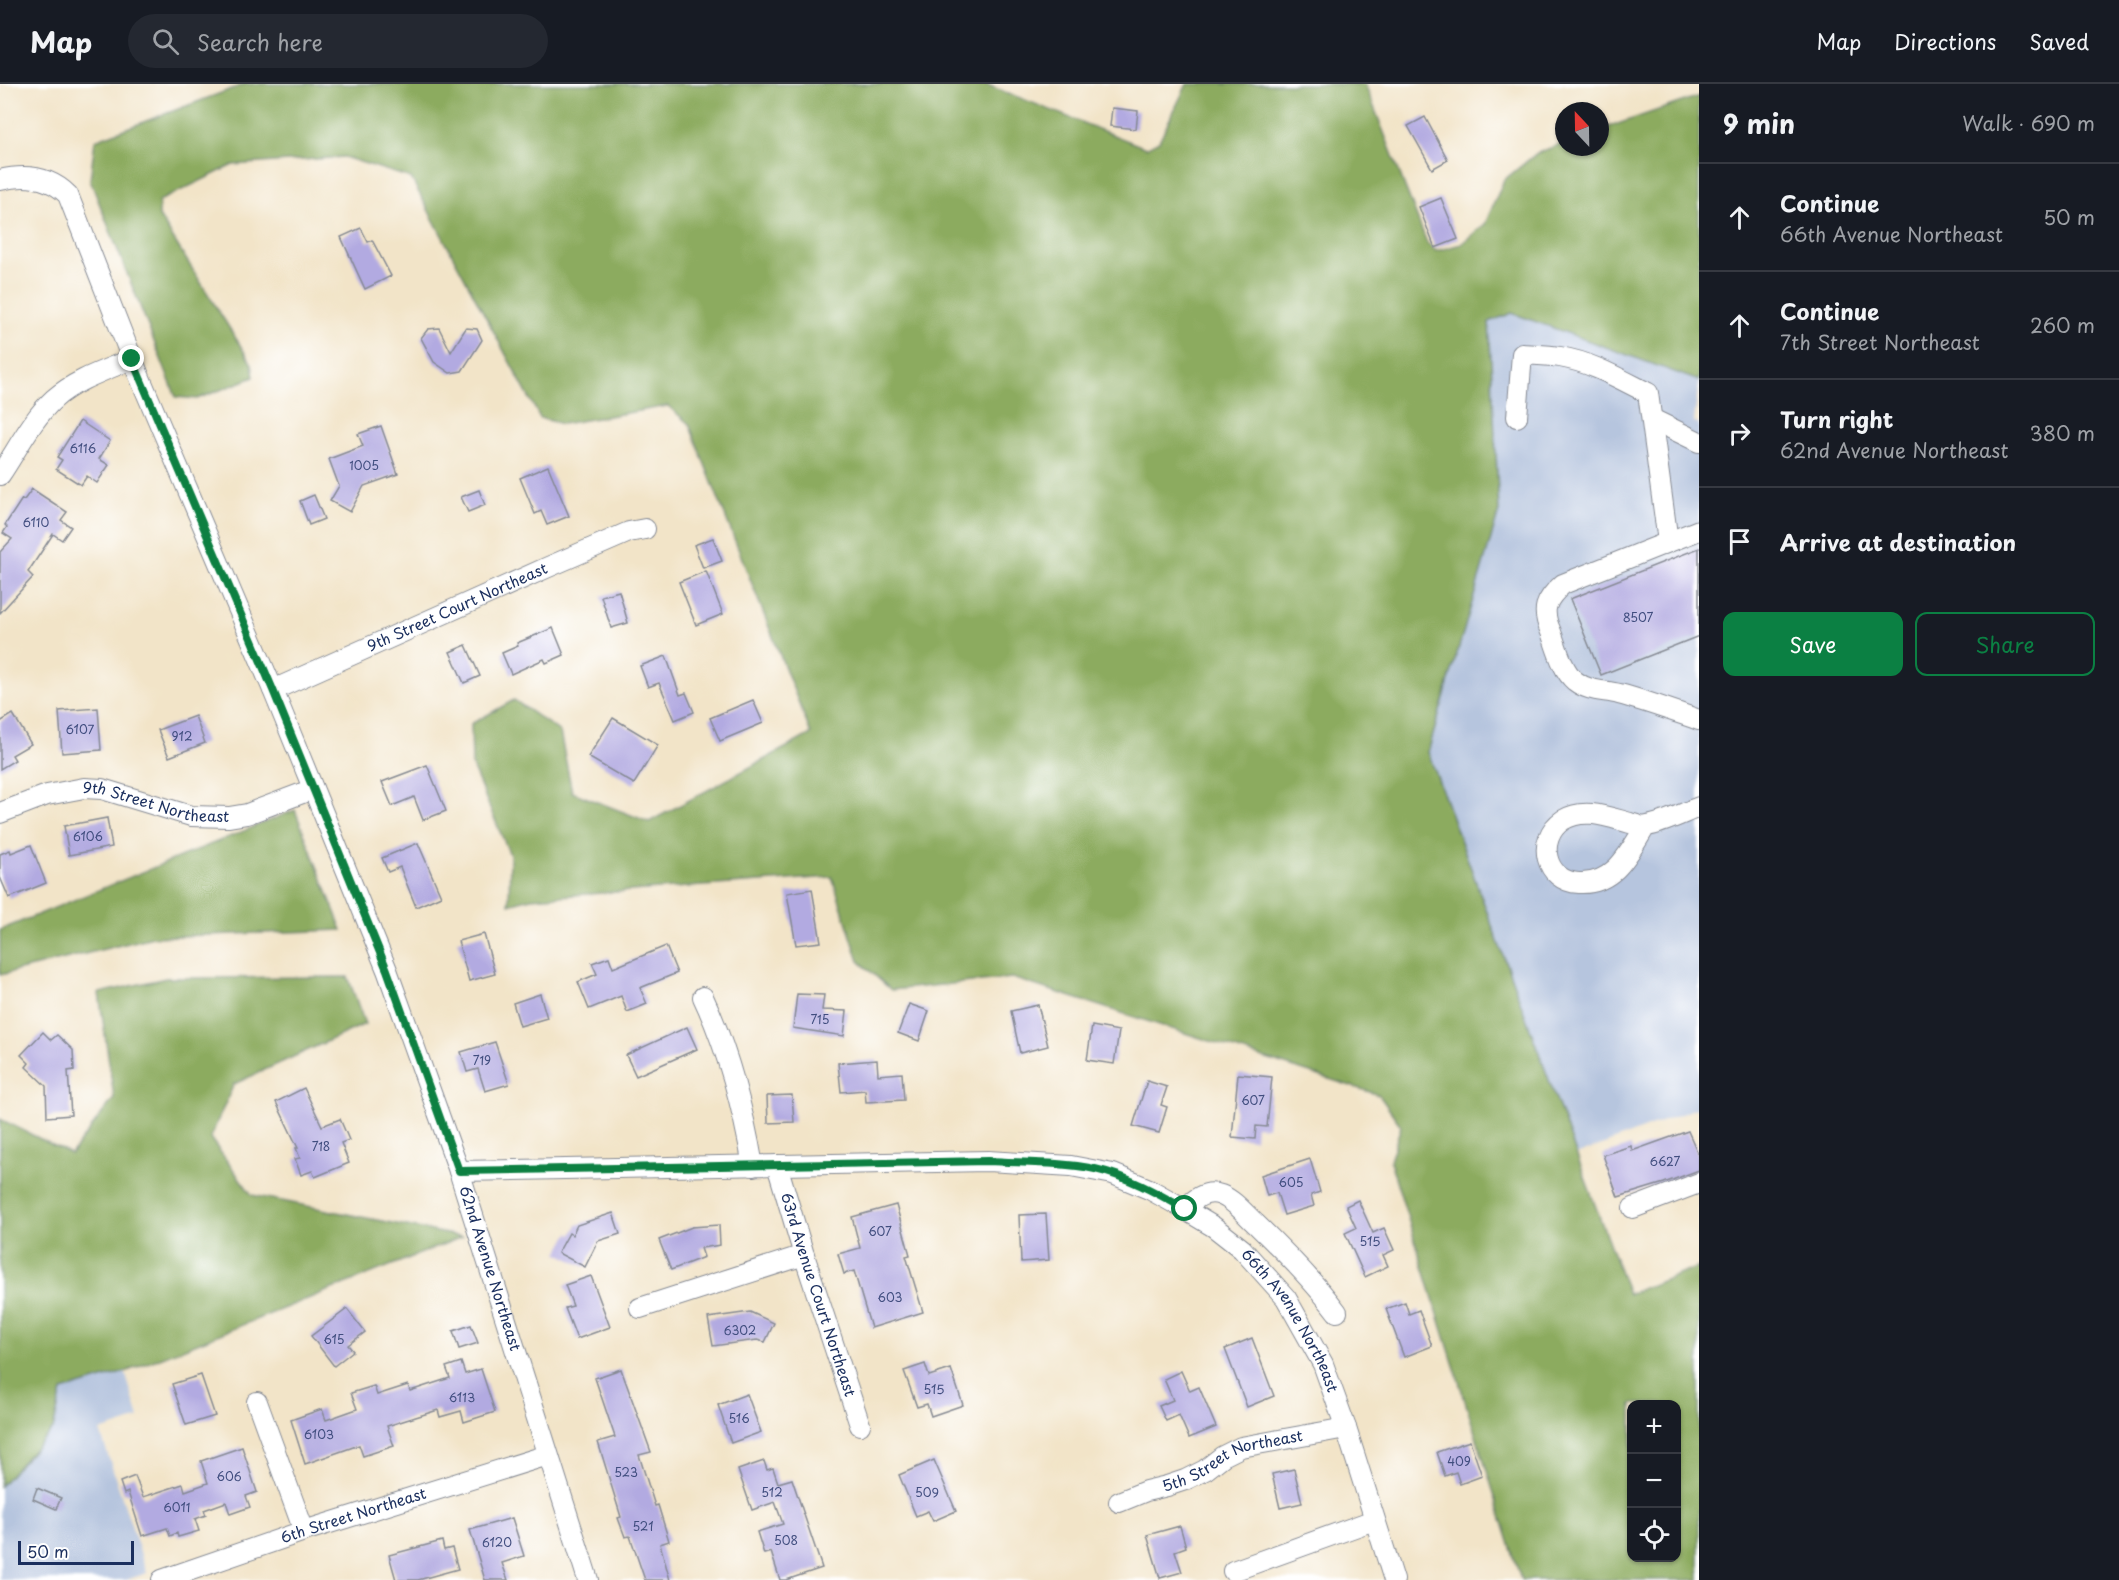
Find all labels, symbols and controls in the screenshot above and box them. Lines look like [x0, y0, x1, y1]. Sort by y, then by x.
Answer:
search box [128, 14, 548, 68]
text: Map [30, 20, 92, 63]
icon: search [149, 25, 182, 58]
text: Search here [197, 25, 323, 58]
text: Map [1816, 25, 1861, 57]
text: Directions [1894, 25, 1996, 57]
text: Saved [2029, 25, 2089, 57]
north arrow [1555, 102, 1609, 156]
text: 9 min [1723, 104, 1795, 143]
text: Walk · 690 m [1962, 108, 2095, 138]
text: Continue [1780, 186, 1879, 219]
icon: ahead [1723, 201, 1756, 234]
text: 50 m [2043, 202, 2095, 232]
text: 66th Avenue Northeast [1780, 219, 2003, 249]
text: Continue [1780, 294, 1879, 327]
icon: ahead [1723, 309, 1756, 342]
text: 260 m [2030, 310, 2095, 340]
text: 7th Street Northeast [1780, 327, 1980, 357]
route end [118, 345, 144, 371]
text: Turn right [1780, 402, 1893, 435]
icon: right [1723, 417, 1756, 450]
text: 380 m [2029, 418, 2095, 448]
text: 62nd Avenue Northeast [1780, 435, 2008, 465]
house number: 6116 [70, 439, 96, 457]
house number: 1005 [349, 456, 379, 474]
house number: 6110 [23, 513, 50, 531]
icon: arrive [1723, 525, 1756, 558]
text: Arrive at destination [1780, 525, 2016, 558]
street label: 9th Street Court Northeast [363, 556, 551, 657]
house number: 8507 [1623, 608, 1653, 626]
button: Save [1723, 612, 1903, 676]
button: Share [1915, 612, 2095, 676]
house number: 6107 [66, 720, 94, 738]
house number: 912 [172, 727, 192, 745]
street label: 9th Street Northeast [82, 775, 230, 827]
house number: 6106 [73, 827, 103, 845]
house number: 715 [811, 1010, 829, 1028]
house number: 719 [473, 1051, 491, 1069]
house number: 607 [1241, 1091, 1265, 1109]
house number: 718 [312, 1137, 330, 1155]
house number: 6627 [1650, 1152, 1680, 1170]
house number: 605 [1279, 1173, 1303, 1191]
street label: 62nd Avenue Northeast [454, 1183, 528, 1353]
street label: 63rd Avenue Court Northeast [776, 1190, 863, 1399]
route start [1171, 1195, 1197, 1221]
house number: 607 [868, 1222, 892, 1240]
house number: 515 [1359, 1232, 1381, 1250]
street label: 66th Avenue Northeast [1237, 1243, 1345, 1395]
house number: 603 [878, 1288, 902, 1306]
house number: 6302 [724, 1321, 756, 1339]
house number: 615 [323, 1330, 345, 1348]
house number: 515 [923, 1380, 945, 1398]
house number: 6113 [449, 1388, 475, 1406]
map controls [1627, 1400, 1681, 1562]
button: + [1627, 1400, 1681, 1454]
house number: 516 [728, 1409, 750, 1427]
street label: 5th Street Northeast [1159, 1423, 1304, 1497]
house number: 6103 [304, 1425, 334, 1443]
house number: 409 [1447, 1452, 1471, 1470]
button: − [1627, 1454, 1681, 1508]
house number: 523 [614, 1463, 638, 1481]
house number: 606 [216, 1467, 242, 1485]
street label: 6th Street Northeast [277, 1481, 429, 1548]
house number: 512 [761, 1483, 783, 1501]
house number: 509 [915, 1483, 939, 1501]
house number: 6011 [163, 1498, 191, 1516]
button: locate [1627, 1508, 1681, 1562]
house number: 521 [632, 1517, 654, 1535]
house number: 508 [774, 1531, 798, 1549]
house number: 6120 [482, 1533, 512, 1551]
scale bar [18, 1538, 134, 1566]
text: 50 m [27, 1539, 68, 1563]

